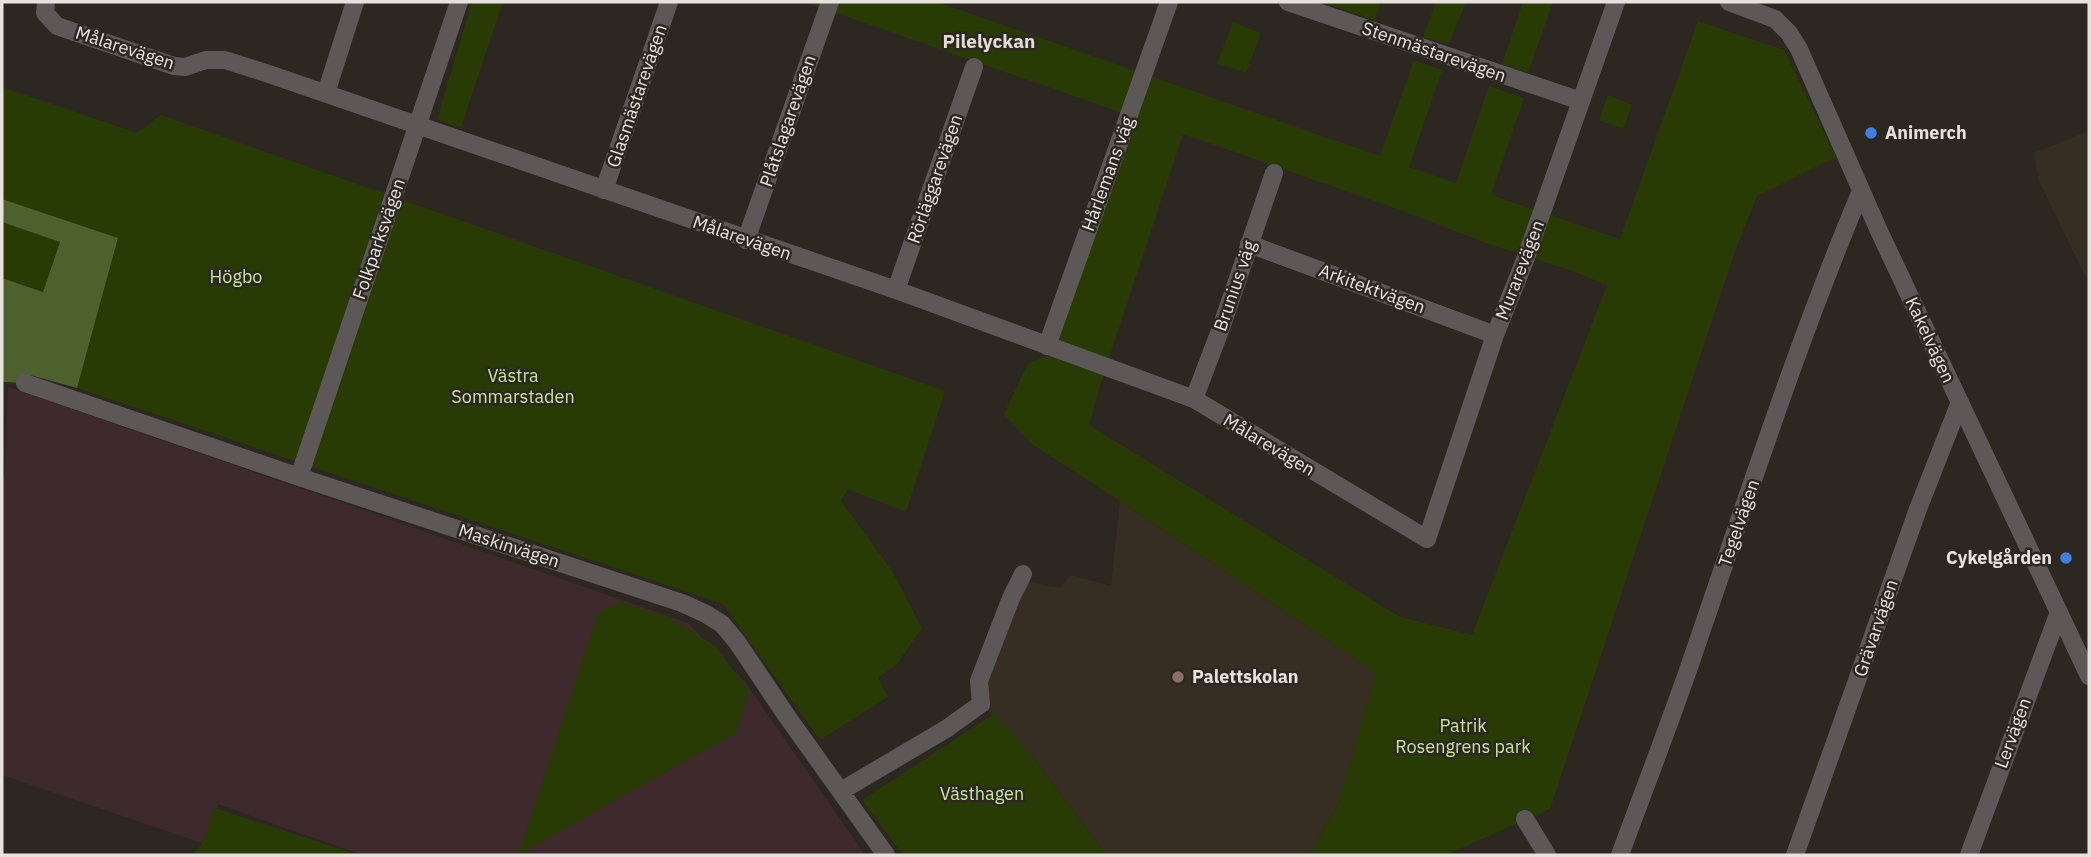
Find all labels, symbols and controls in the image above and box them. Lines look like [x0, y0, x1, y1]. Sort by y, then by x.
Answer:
street label: Stenmästarevägen [1359, 16, 1509, 87]
street label: Målarevägen [73, 21, 178, 74]
street label: Glasmästarevägen [601, 21, 672, 170]
district label: Pilelyckan [943, 29, 1035, 53]
street label: Plåtslagarevägen [754, 52, 821, 190]
street label: Rörläggarevägen [902, 111, 967, 246]
street label: Hårlemans väg [1076, 113, 1139, 234]
place label: Animerch [1885, 121, 1967, 144]
marker: Animerch [1863, 125, 1879, 141]
street label: Folkparksvägen [347, 175, 410, 302]
street label: Målarevägen [690, 210, 795, 265]
street label: Murarevägen [1490, 217, 1549, 323]
street label: Brunius väg [1208, 237, 1261, 334]
street label: Arkitektvägen [1316, 259, 1429, 318]
park label: Högbo [210, 265, 262, 288]
street label: Kakelvägen [1901, 293, 1960, 386]
park label: Västra Sommarstaden [451, 364, 575, 408]
street label: Målarevägen [1219, 408, 1319, 481]
street label: Tegelvägen [1713, 476, 1764, 570]
street label: Maskinvägen [456, 518, 563, 573]
place label: Cykelgården [1946, 546, 2052, 569]
marker: Cykelgården [2058, 550, 2074, 566]
street label: Grävarvägen [1848, 576, 1903, 680]
place label: Palettskolan [1192, 665, 1299, 688]
marker: Palettskolan [1170, 669, 1186, 685]
street label: Lervägen [1989, 694, 2036, 771]
park label: Patrik Rosengrens park [1395, 714, 1531, 758]
park label: Västhagen [940, 782, 1024, 805]

